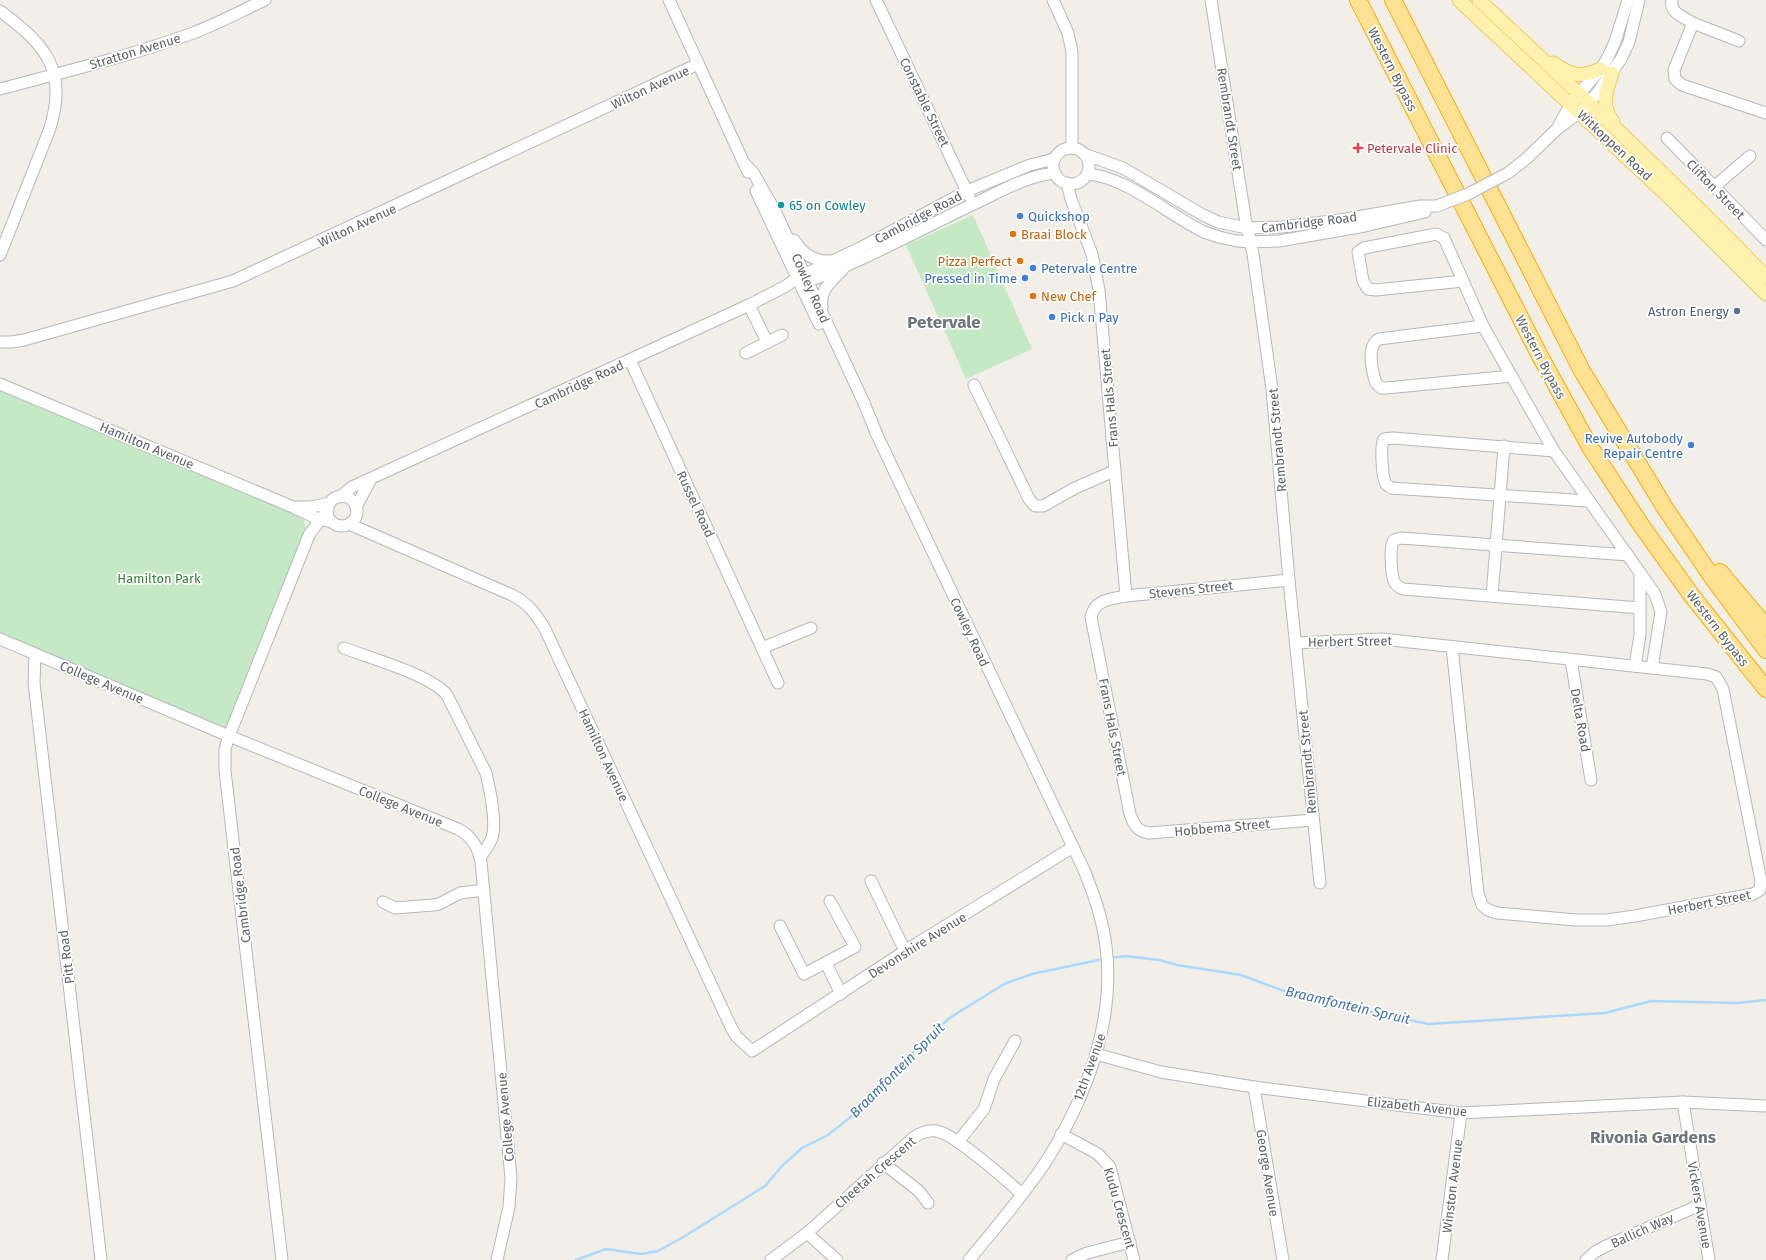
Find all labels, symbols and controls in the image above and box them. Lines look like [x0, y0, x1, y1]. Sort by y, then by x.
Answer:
street label: Western Bypass [1365, 25, 1420, 114]
street label: Stratton Avenue [88, 31, 182, 72]
street label: Constable Street [896, 55, 953, 149]
street label: Wilton Avenue [609, 63, 692, 112]
street label: Rembrandt Street [1214, 67, 1245, 172]
street label: Witkoppen Road [1574, 107, 1655, 184]
place label: Petervale Clinic [1367, 141, 1457, 156]
marker: Petervale Clinic [1352, 142, 1364, 154]
street label: Clifton Street [1683, 156, 1748, 223]
street label: Cambridge Road [872, 188, 964, 247]
place label: 65 on Cowley [789, 198, 866, 213]
marker: 65 on Cowley [776, 200, 786, 210]
street label: Wilton Avenue [316, 201, 399, 250]
place label: Quickshop [1028, 209, 1090, 224]
street label: Cambridge Road [1260, 209, 1358, 236]
marker: Quickshop [1015, 211, 1025, 221]
place label: Braai Block [1021, 227, 1087, 242]
marker: Braai Block [1008, 229, 1018, 239]
street label: Cowley Road [789, 251, 833, 325]
place label: Pizza Perfect [938, 254, 1012, 269]
marker: Pizza Perfect [1015, 256, 1025, 266]
place label: Petervale Centre [1041, 261, 1137, 276]
marker: Petervale Centre [1028, 263, 1038, 273]
place label: Pressed in Time [924, 271, 1017, 286]
marker: Pressed in Time [1020, 273, 1030, 283]
place label: New Chef [1041, 289, 1098, 304]
marker: New Chef [1028, 291, 1038, 301]
place label: Astron Energy [1648, 304, 1730, 319]
marker: Astron Energy [1732, 306, 1742, 316]
place label: Pick n Pay [1060, 310, 1119, 325]
district label: Petervale [907, 312, 981, 333]
marker: Pick n Pay [1047, 312, 1057, 322]
street label: Western Bypass [1512, 313, 1569, 401]
street label: Frans Hals Street [1098, 348, 1121, 448]
street label: Cambridge Road [532, 357, 626, 412]
street label: Rembrandt Street [1265, 387, 1290, 492]
street label: Hamilton Avenue [97, 419, 196, 472]
place label: Revive Autobody Repair Centre [1585, 431, 1684, 461]
marker: Revive Autobody Repair Centre [1686, 440, 1696, 450]
street label: Russel Road [674, 469, 718, 540]
park label: Hamilton Park [117, 571, 201, 586]
street label: Stevens Street [1148, 578, 1234, 601]
street label: Western Bypass [1683, 587, 1752, 669]
street label: Cowley Road [947, 595, 992, 669]
street label: Herbert Street [1308, 633, 1393, 650]
street label: College Avenue [58, 658, 146, 707]
street label: Frans Hals Street [1096, 677, 1129, 777]
street label: Delta Road [1568, 687, 1593, 753]
street label: Hamilton Avenue [575, 706, 632, 804]
street label: Rembrandt Street [1295, 709, 1320, 814]
street label: College Avenue [357, 783, 445, 830]
street label: Hobbema Street [1174, 816, 1271, 839]
street label: Cambridge Road [227, 846, 254, 944]
street label: Herbert Street [1666, 887, 1752, 918]
street label: Devonshire Avenue [866, 909, 969, 982]
street label: Pitt Road [56, 929, 77, 985]
water label: Braamfontein Spruit [1284, 983, 1412, 1028]
water label: Braamfontein Spruit [846, 1019, 948, 1121]
street label: 12th Avenue [1070, 1031, 1109, 1103]
street label: College Avenue [494, 1072, 517, 1162]
street label: Elizabeth Avenue [1366, 1094, 1468, 1119]
district label: Rivonia Gardens [1590, 1127, 1716, 1148]
street label: George Avenue [1253, 1128, 1282, 1218]
street label: Cheetah Crescent [832, 1133, 919, 1211]
street label: Winston Avenue [1439, 1138, 1466, 1234]
street label: Vickers Avenue [1684, 1160, 1715, 1250]
street label: Kudu Crescent [1101, 1166, 1138, 1251]
street label: Ballich Way [1609, 1210, 1676, 1251]

